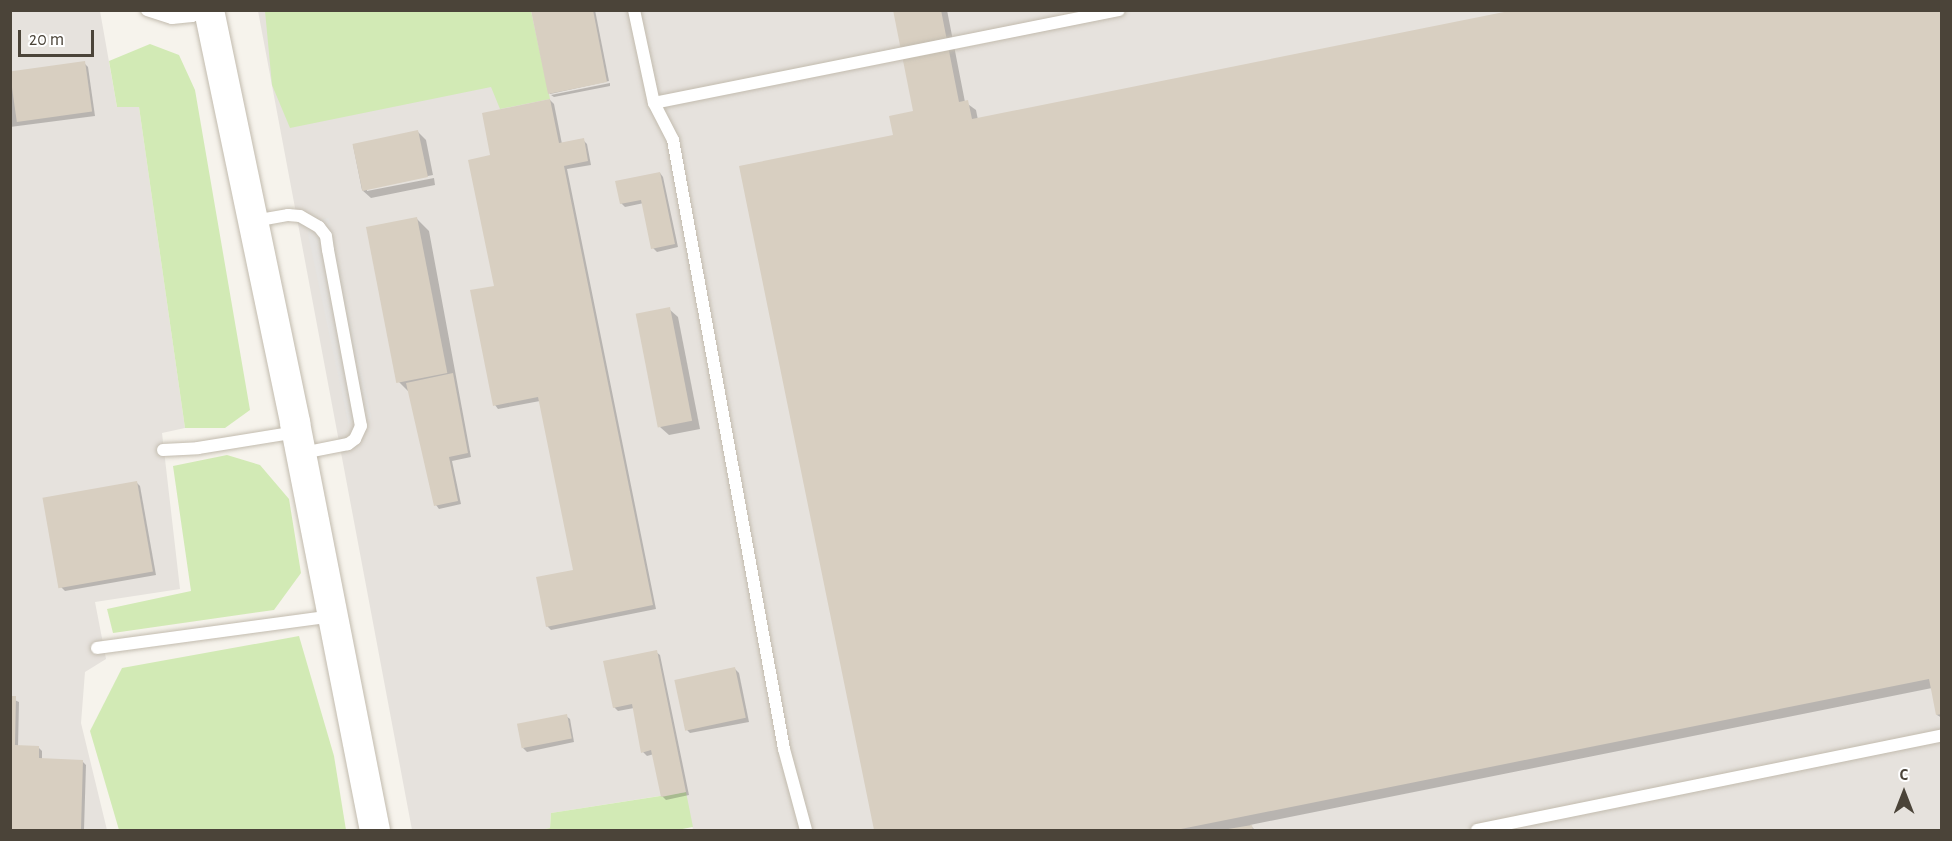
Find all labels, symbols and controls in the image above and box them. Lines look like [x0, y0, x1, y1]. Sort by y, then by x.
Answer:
scale bar [21, 18, 98, 56]
text: 20 m [29, 31, 64, 49]
north arrow [1874, 763, 1934, 823]
text: С [1900, 767, 1908, 783]

